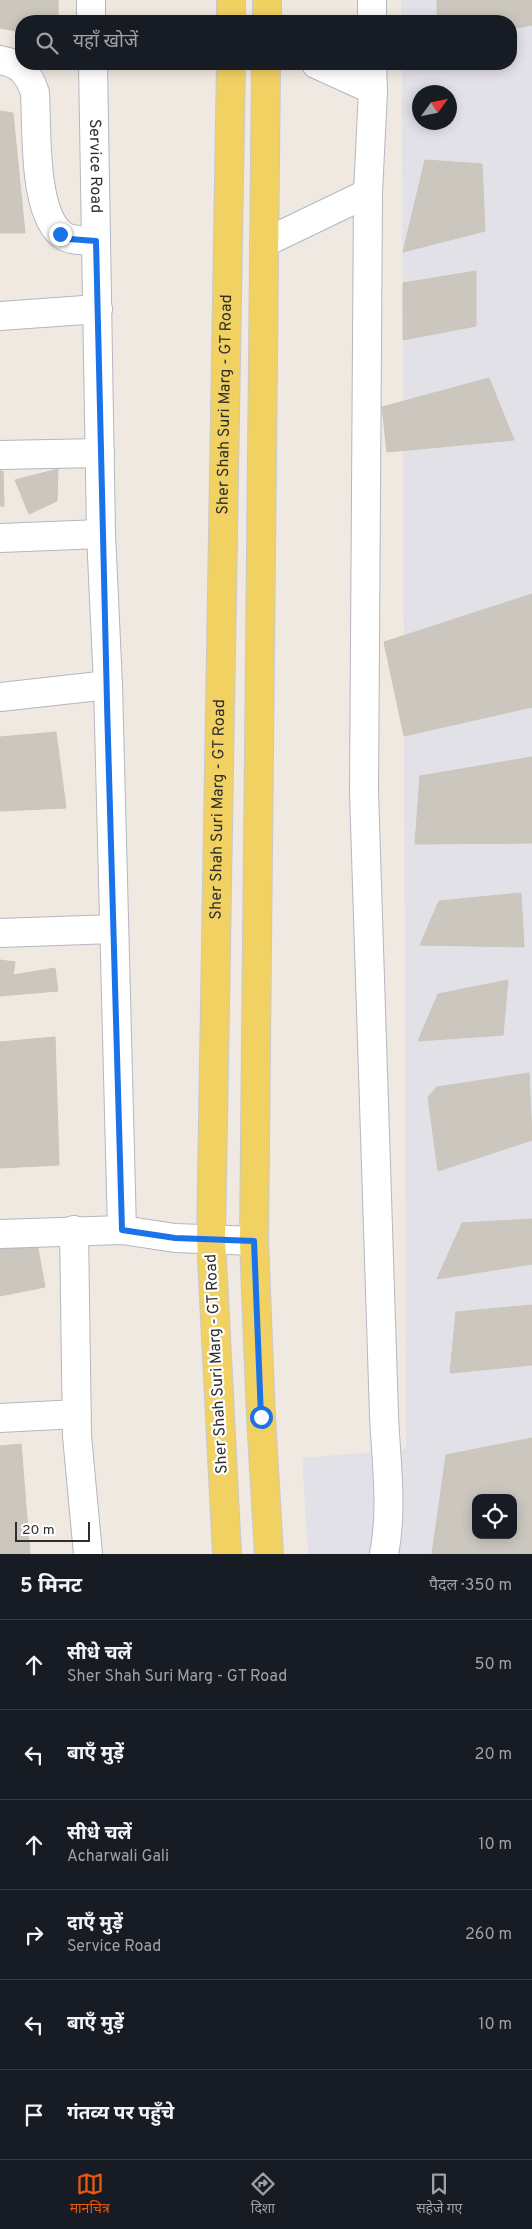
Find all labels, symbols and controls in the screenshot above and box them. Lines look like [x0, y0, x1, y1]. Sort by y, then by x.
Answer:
search box [15, 15, 517, 70]
icon: search [33, 29, 61, 57]
text: यहाँ खोजें [73, 30, 138, 54]
north arrow [412, 85, 457, 130]
street label: Service Road [84, 119, 106, 213]
route end [49, 223, 72, 246]
street label: Sher Shah Suri Marg - GT Road [213, 294, 237, 515]
street label: Sher Shah Suri Marg - GT Road [206, 699, 230, 920]
street label: Sher Shah Suri Marg - GT Road [201, 1254, 233, 1474]
route start [250, 1406, 273, 1429]
map controls [472, 1494, 517, 1539]
button: locate [472, 1494, 517, 1539]
scale bar [15, 1519, 90, 1542]
text: 20 m [22, 1522, 55, 1539]
text: 5 मिनट [20, 1573, 82, 1600]
text: पैदल · 350 m [429, 1576, 512, 1596]
text: सीधे चलें [67, 1642, 132, 1666]
icon: ahead [20, 1651, 48, 1679]
text: 50 m [475, 1655, 512, 1675]
text: Sher Shah Suri Marg - GT Road [67, 1667, 287, 1687]
icon: left [20, 1741, 48, 1769]
text: बाएँ मुड़ें [67, 1742, 124, 1766]
text: 20 m [475, 1745, 512, 1765]
text: सीधे चलें [67, 1822, 132, 1846]
icon: ahead [20, 1831, 48, 1859]
text: 10 m [478, 1835, 512, 1855]
text: Acharwali Gali [67, 1847, 169, 1867]
text: दाएँ मुड़ें [67, 1912, 123, 1936]
icon: right [20, 1921, 48, 1949]
text: 260 m [465, 1925, 512, 1945]
text: Service Road [67, 1937, 161, 1957]
icon: left [20, 2011, 48, 2039]
text: बाएँ मुड़ें [67, 2012, 124, 2036]
text: 10 m [478, 2015, 512, 2035]
icon: arrive [20, 2101, 48, 2129]
text: गंतव्य पर पहुँचे [67, 2102, 174, 2126]
tab: मानचित्र [70, 2170, 110, 2219]
tab: दिशा [249, 2170, 277, 2219]
tab: सहेजे गए [416, 2170, 462, 2219]

